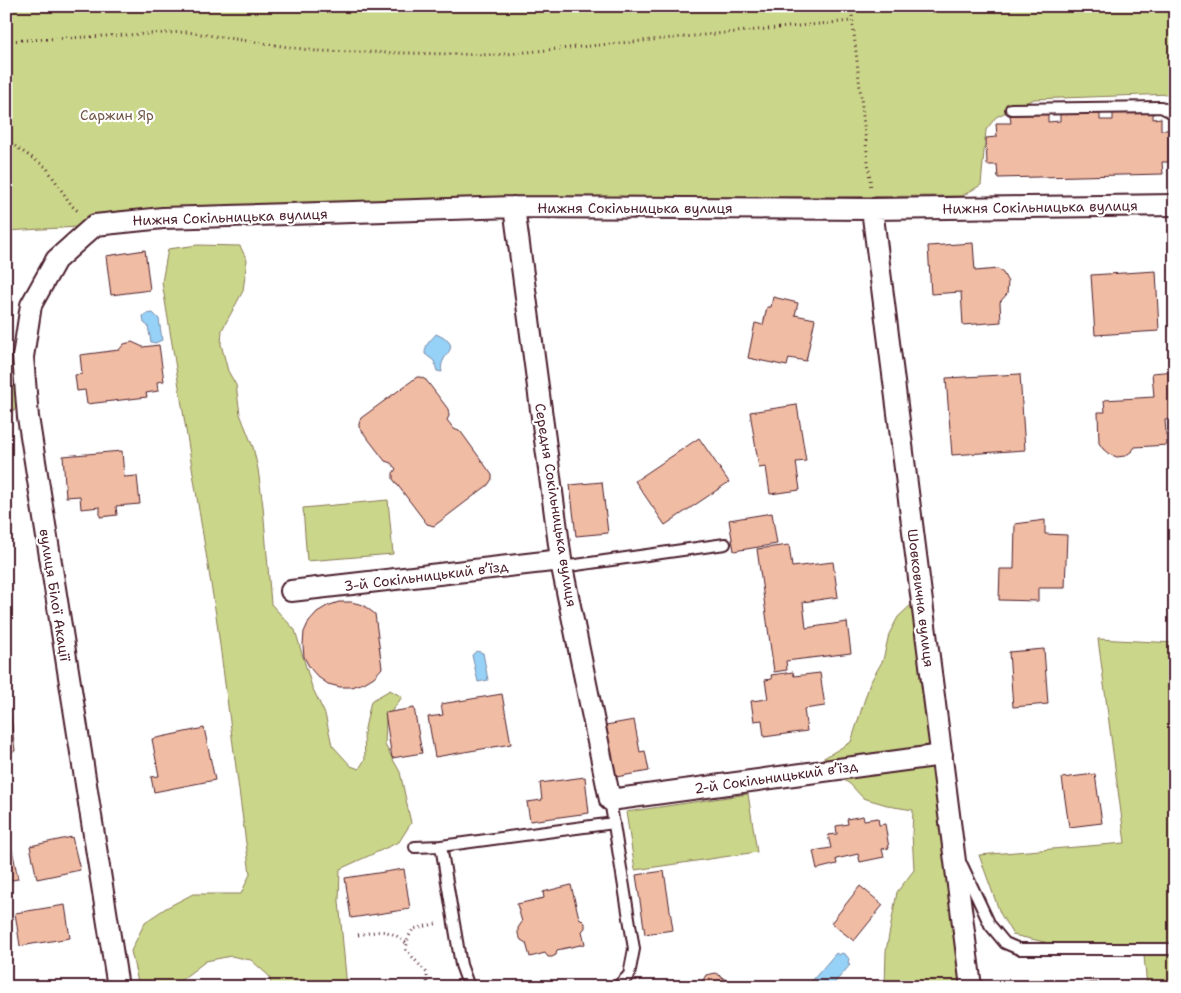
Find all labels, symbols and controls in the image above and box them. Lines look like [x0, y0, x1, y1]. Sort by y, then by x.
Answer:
park label: Саржин Яр [80, 106, 154, 124]
street label: Нижня Сокільницька вулиця [942, 196, 1138, 218]
street label: Нижня Сокільницька вулиця [537, 199, 733, 217]
street label: Нижня Сокільницька вулиця [132, 205, 328, 229]
street label: Середня Сокільницька вулиця [531, 402, 581, 608]
street label: вулиця Білої Акації [36, 527, 75, 664]
street label: Шовковична вулиця [904, 528, 938, 668]
street label: 3-й Сокільницький в’їзд [343, 557, 509, 595]
street label: 2-й Сокільницький в’їзд [693, 757, 859, 797]

